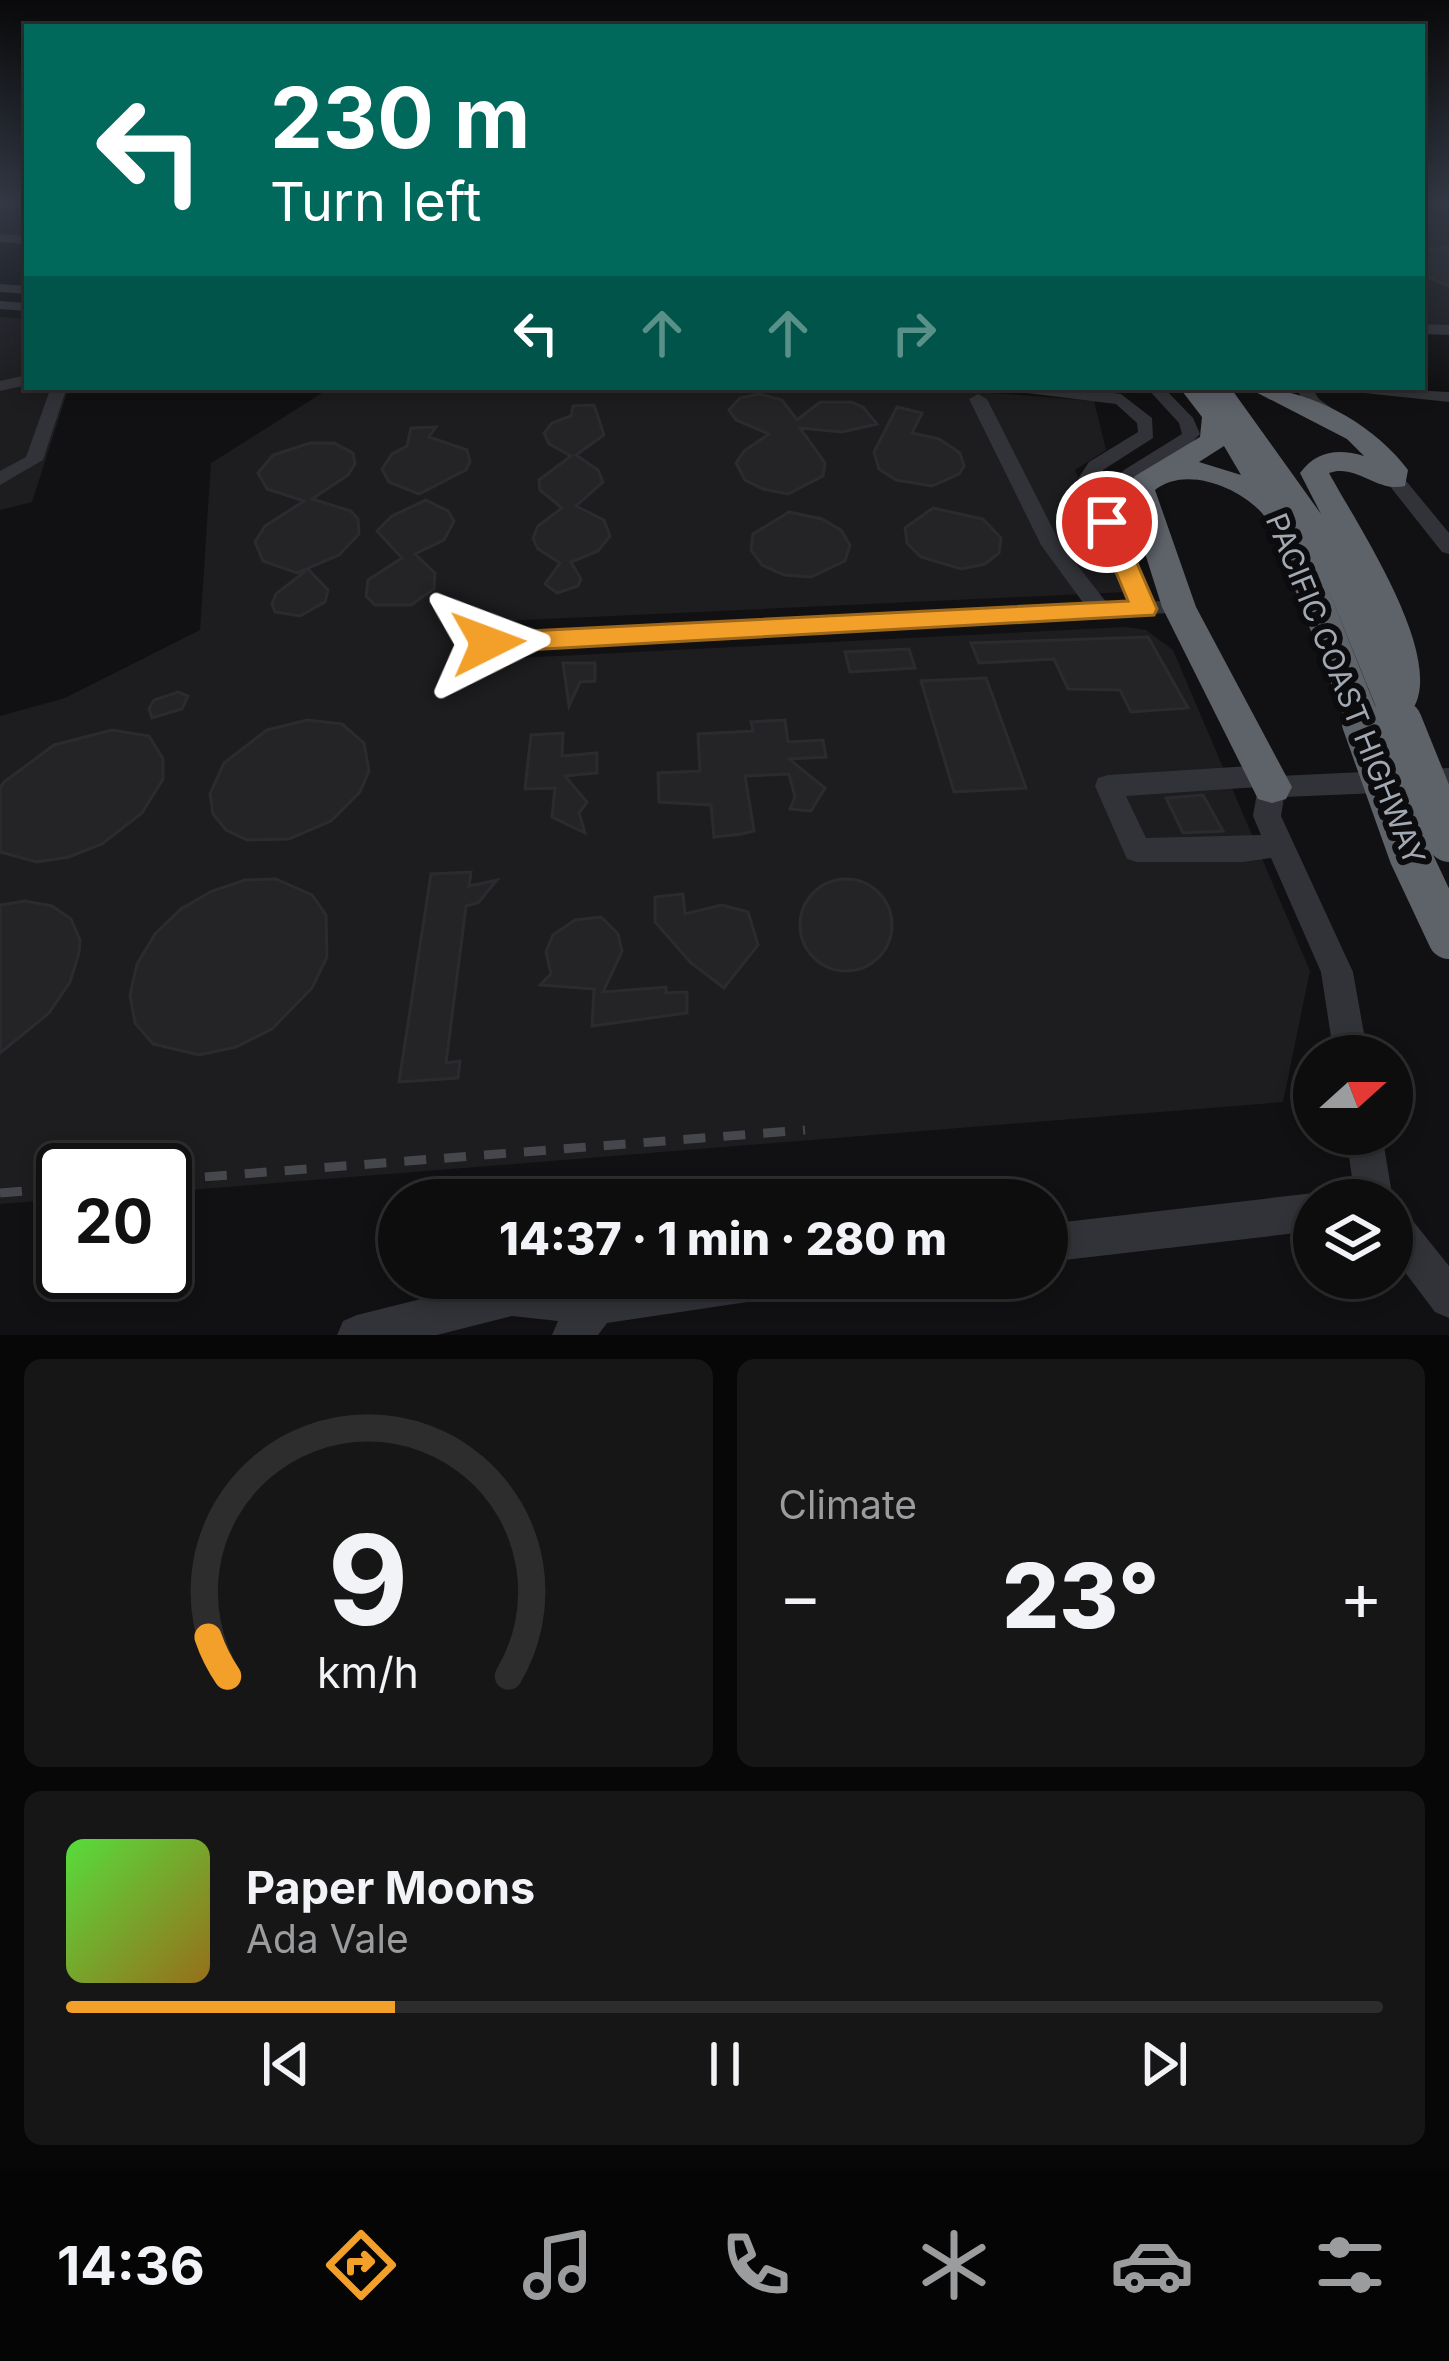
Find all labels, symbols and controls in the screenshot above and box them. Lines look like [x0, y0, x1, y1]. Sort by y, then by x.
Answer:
text: 230 m [270, 67, 530, 168]
icon: left [72, 72, 228, 228]
text: Turn left [270, 169, 481, 234]
icon: left [503, 300, 569, 366]
icon: ahead [629, 300, 695, 366]
icon: ahead [755, 300, 821, 366]
icon: right [881, 300, 947, 366]
pin [1056, 471, 1158, 573]
icon: arrive [1074, 489, 1140, 555]
street label: PACIFIC COAST HIGHWAY [1259, 508, 1433, 870]
position arrow [425, 580, 551, 706]
north arrow [1293, 1035, 1413, 1155]
map controls [1293, 1035, 1413, 1299]
speed limit sign: 20 [36, 1143, 192, 1299]
button: layers [1293, 1179, 1413, 1299]
text: 14:37 · 1 min · 280 m [499, 1211, 947, 1266]
text: Climate [779, 1481, 917, 1528]
text: 9 [328, 1504, 409, 1655]
text: 23° [1002, 1541, 1160, 1650]
text: − [779, 1556, 822, 1636]
text: + [1339, 1556, 1383, 1636]
text: km/h [317, 1646, 419, 1698]
text: Paper Moons [246, 1860, 535, 1915]
text: Ada Vale [246, 1915, 409, 1962]
icon: previous [253, 2031, 319, 2097]
icon: pause [692, 2031, 758, 2097]
icon: next [1131, 2031, 1197, 2097]
icon: directions [319, 2223, 403, 2307]
icon: music [516, 2223, 600, 2307]
icon: phone [714, 2223, 798, 2307]
icon: climate [912, 2223, 996, 2307]
icon: car [1110, 2223, 1194, 2307]
icon: filters [1308, 2223, 1392, 2307]
text: 14:36 [57, 2233, 205, 2298]

